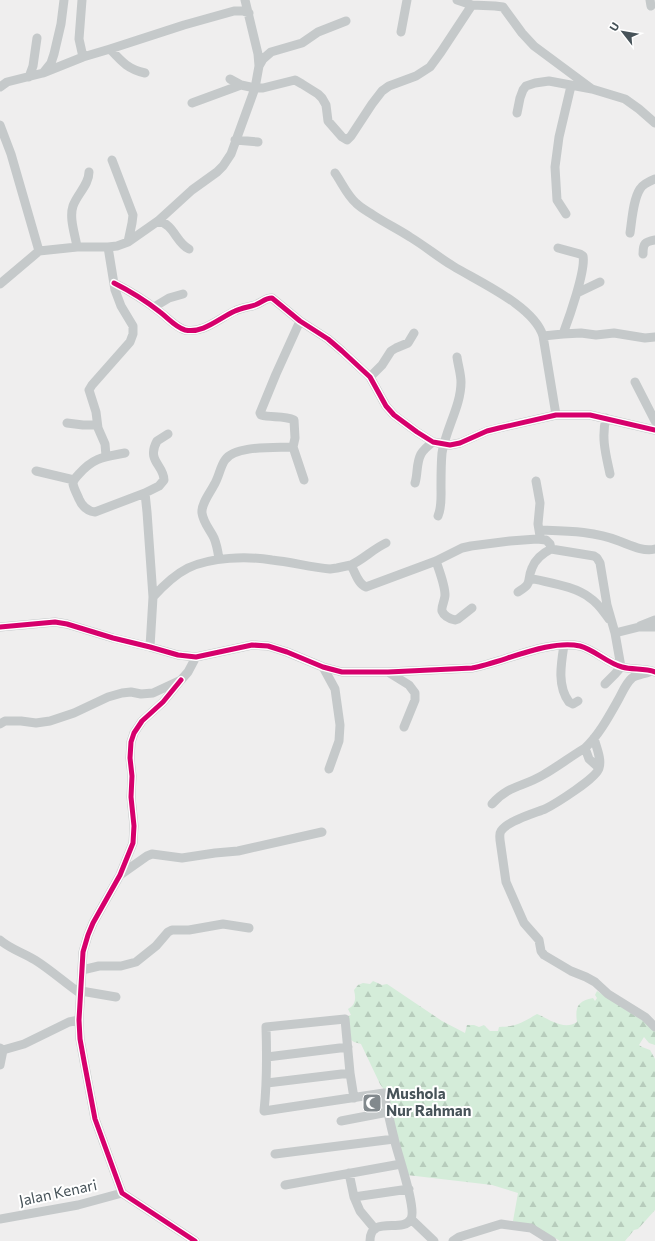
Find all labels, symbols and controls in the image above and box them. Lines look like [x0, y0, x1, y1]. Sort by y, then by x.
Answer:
north arrow [603, 12, 643, 52]
text: U [606, 20, 622, 33]
place label: Mushola Nur Rahman [386, 1084, 471, 1119]
mosque icon: Mushola Nur Rahman [361, 1092, 383, 1114]
street label: Jalan Kenari [17, 1175, 98, 1209]

